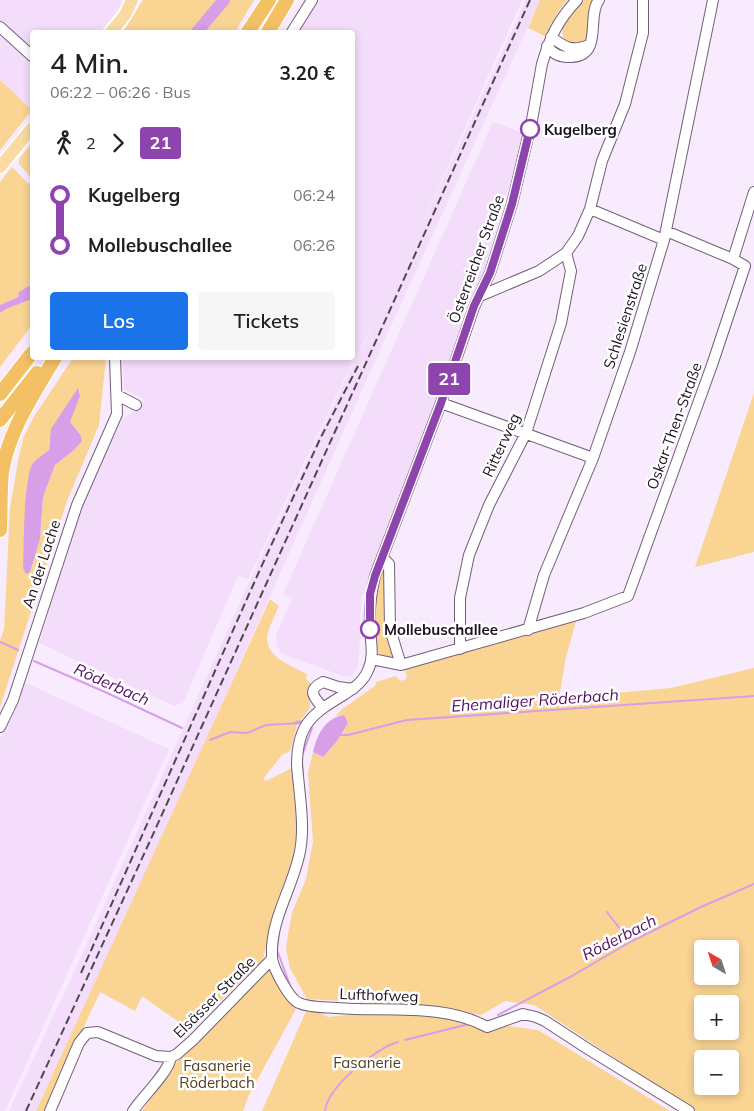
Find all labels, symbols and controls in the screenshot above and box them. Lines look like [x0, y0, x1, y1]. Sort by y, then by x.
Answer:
text: 4 Min. [50, 45, 129, 80]
text: 3.20 € [279, 61, 335, 85]
text: 06:22 – 06:26 · Bus [50, 82, 191, 102]
marker: Kugelberg [520, 119, 540, 139]
place label: Kugelberg [544, 120, 617, 139]
icon: walk [50, 129, 78, 157]
icon: forward [104, 129, 132, 157]
text: 21 [150, 131, 171, 154]
text: 2 [86, 133, 96, 153]
text: Kugelberg [88, 183, 180, 207]
text: 06:24 [293, 185, 335, 205]
street label: Österreicher Straße [444, 192, 508, 326]
text: Mollebuschallee [88, 233, 232, 257]
text: 06:26 [293, 235, 335, 255]
street label: Schlesienstraße [599, 261, 651, 371]
button: Los [50, 292, 188, 350]
button: Tickets [198, 292, 335, 350]
street label: Oskar-Then-Straße [642, 360, 706, 492]
line badge: 21 [426, 363, 472, 395]
text: 21 [438, 367, 460, 390]
street label: Ritterweg [478, 410, 524, 480]
street label: An der Lache [18, 517, 64, 611]
marker: Mollebuschallee [360, 619, 380, 639]
place label: Mollebuschallee [384, 620, 498, 639]
water label: Röderbach [71, 658, 153, 710]
water label: Ehemaliger Röderbach [451, 684, 619, 716]
water label: Röderbach [579, 910, 659, 964]
north arrow [694, 940, 739, 985]
map controls [694, 940, 739, 1095]
street label: Elsässer Straße [169, 952, 259, 1042]
street label: Lufthofweg [339, 984, 419, 1006]
button: + [694, 995, 739, 1040]
button: − [694, 1050, 739, 1095]
park label: Fasanerie [333, 1053, 401, 1072]
park label: Fasanerie Röderbach [179, 1056, 255, 1092]

